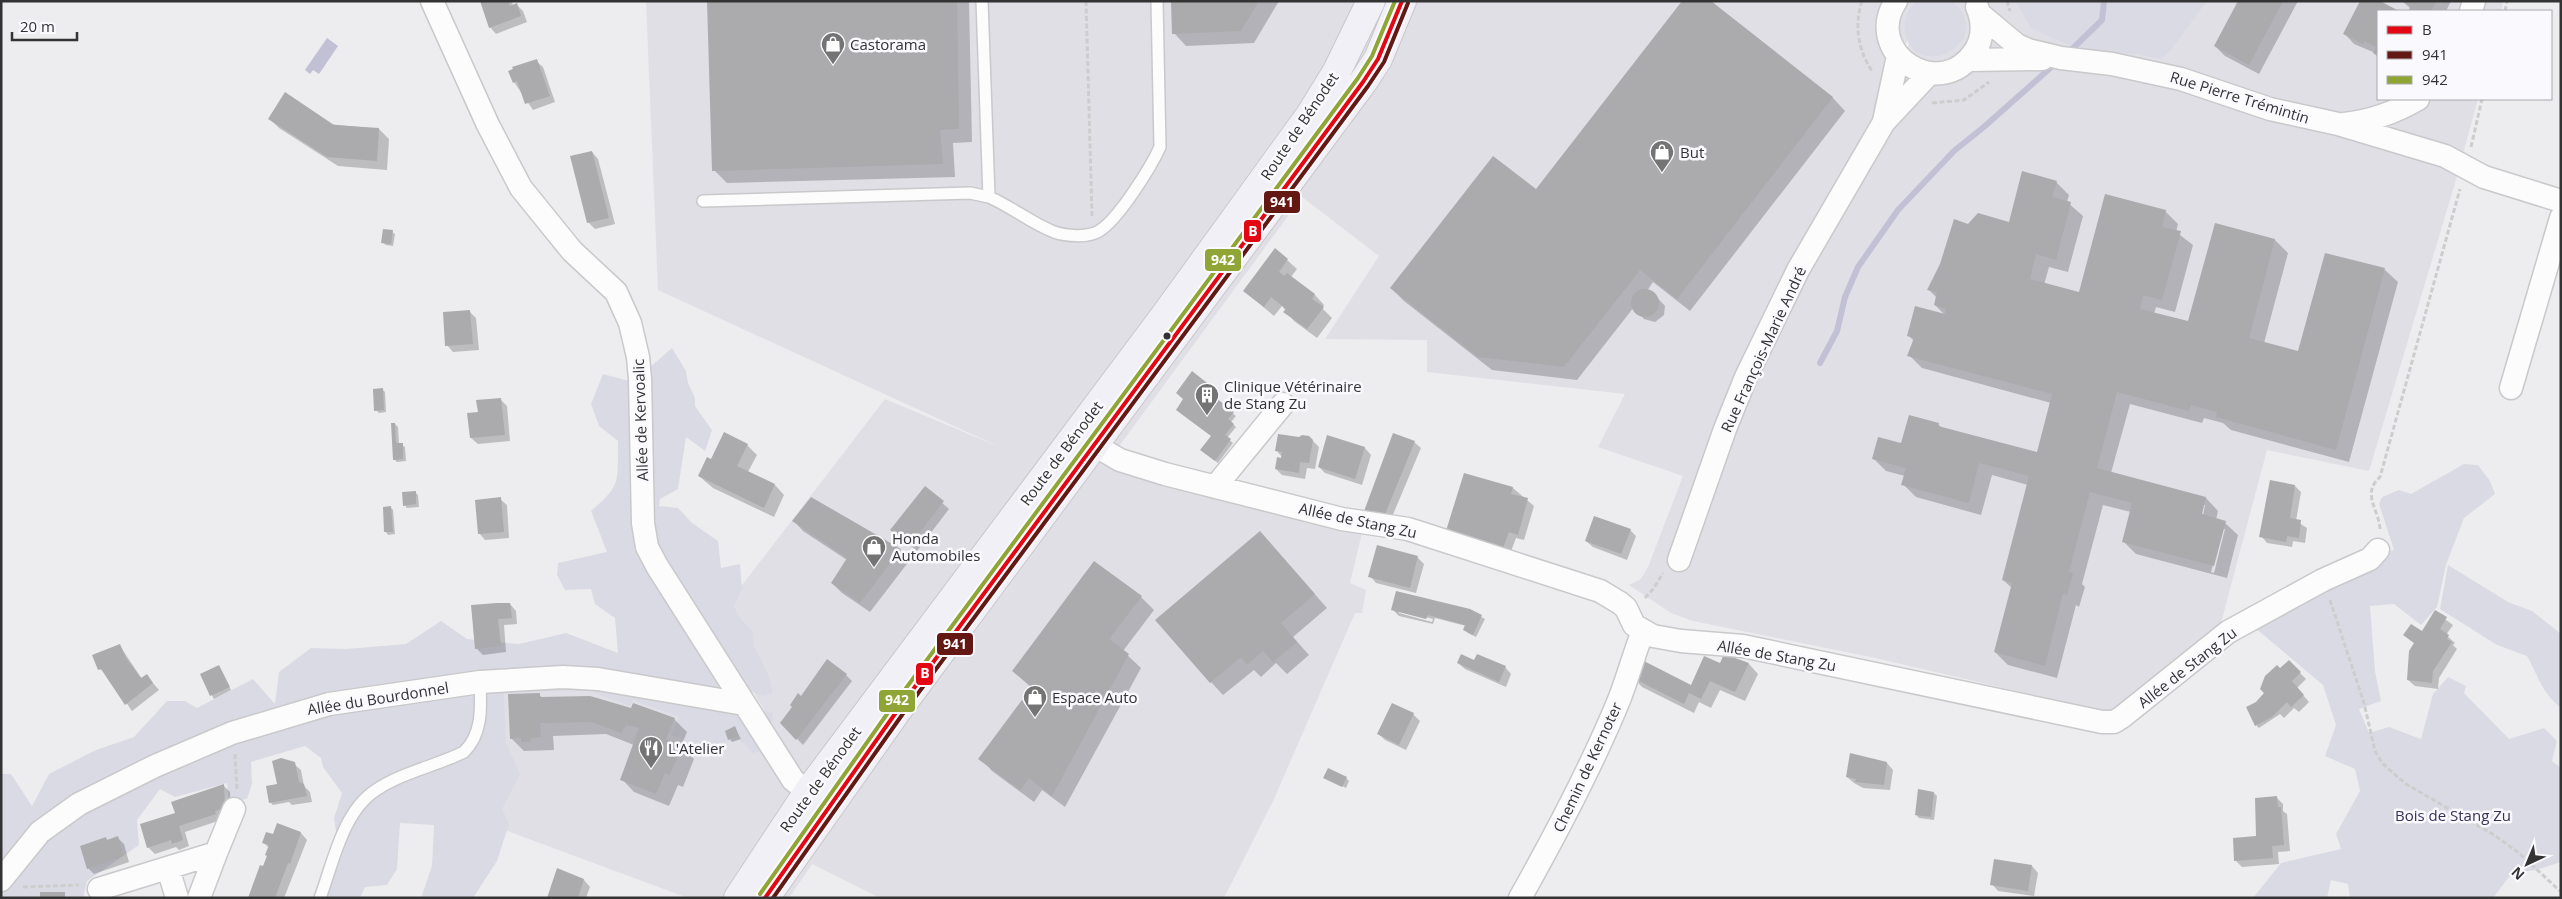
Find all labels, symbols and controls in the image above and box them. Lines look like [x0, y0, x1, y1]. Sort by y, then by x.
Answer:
scale bar [12, 10, 78, 42]
legend [2377, 10, 2552, 100]
text: 20 m [20, 16, 55, 36]
text: B [2422, 19, 2432, 39]
shop icon: Castorama [820, 31, 846, 65]
place label: Castorama [850, 34, 926, 54]
text: 941 [2422, 44, 2448, 64]
street label: Rue Pierre Trémintin [2168, 66, 2312, 128]
street label: Route de Bénodet [1255, 68, 1343, 184]
text: 942 [2422, 69, 2448, 89]
shop icon: But [1649, 139, 1675, 173]
place label: But [1680, 142, 1704, 162]
line badge: 941 [1263, 190, 1301, 214]
text: 941 [1270, 192, 1294, 211]
line badge: B [1243, 219, 1262, 243]
text: B [1248, 221, 1258, 240]
line badge: 942 [1204, 248, 1242, 272]
text: 942 [1211, 250, 1235, 269]
street label: Rue François-Marie André [1716, 263, 1810, 435]
unlabelled marker [1162, 331, 1172, 341]
street label: Allée de Kervoalic [628, 358, 652, 482]
place label: Clinique Vétérinaire de Stang Zu [1224, 376, 1362, 413]
building icon: Clinique Vétérinaire de Stang Zu [1194, 382, 1220, 416]
street label: Route de Bénodet [1015, 397, 1107, 509]
street label: Allée de Stang Zu [1297, 498, 1419, 542]
place label: Honda Automobiles [892, 528, 980, 565]
shop icon: Honda Automobiles [861, 534, 887, 568]
street label: Allée de Stang Zu [2133, 622, 2241, 712]
line badge: 941 [936, 632, 974, 656]
text: 941 [943, 634, 967, 653]
street label: Allée de Stang Zu [1716, 635, 1838, 675]
line badge: B [915, 662, 934, 686]
text: B [920, 663, 930, 682]
street label: Allée du Bourdonnel [306, 677, 450, 719]
shop icon: Espace Auto [1022, 684, 1048, 718]
place label: Espace Auto [1052, 687, 1138, 707]
line badge: 942 [878, 689, 916, 713]
text: 942 [885, 690, 909, 709]
street label: Chemin de Kernoter [1548, 699, 1626, 835]
street label: Route de Bénodet [775, 722, 865, 836]
restaurant icon: L'Atelier [638, 735, 664, 769]
place label: L'Atelier [668, 738, 725, 758]
park label: Bois de Stang Zu [2395, 805, 2511, 825]
north arrow [2502, 839, 2552, 889]
text: N [2507, 863, 2528, 885]

